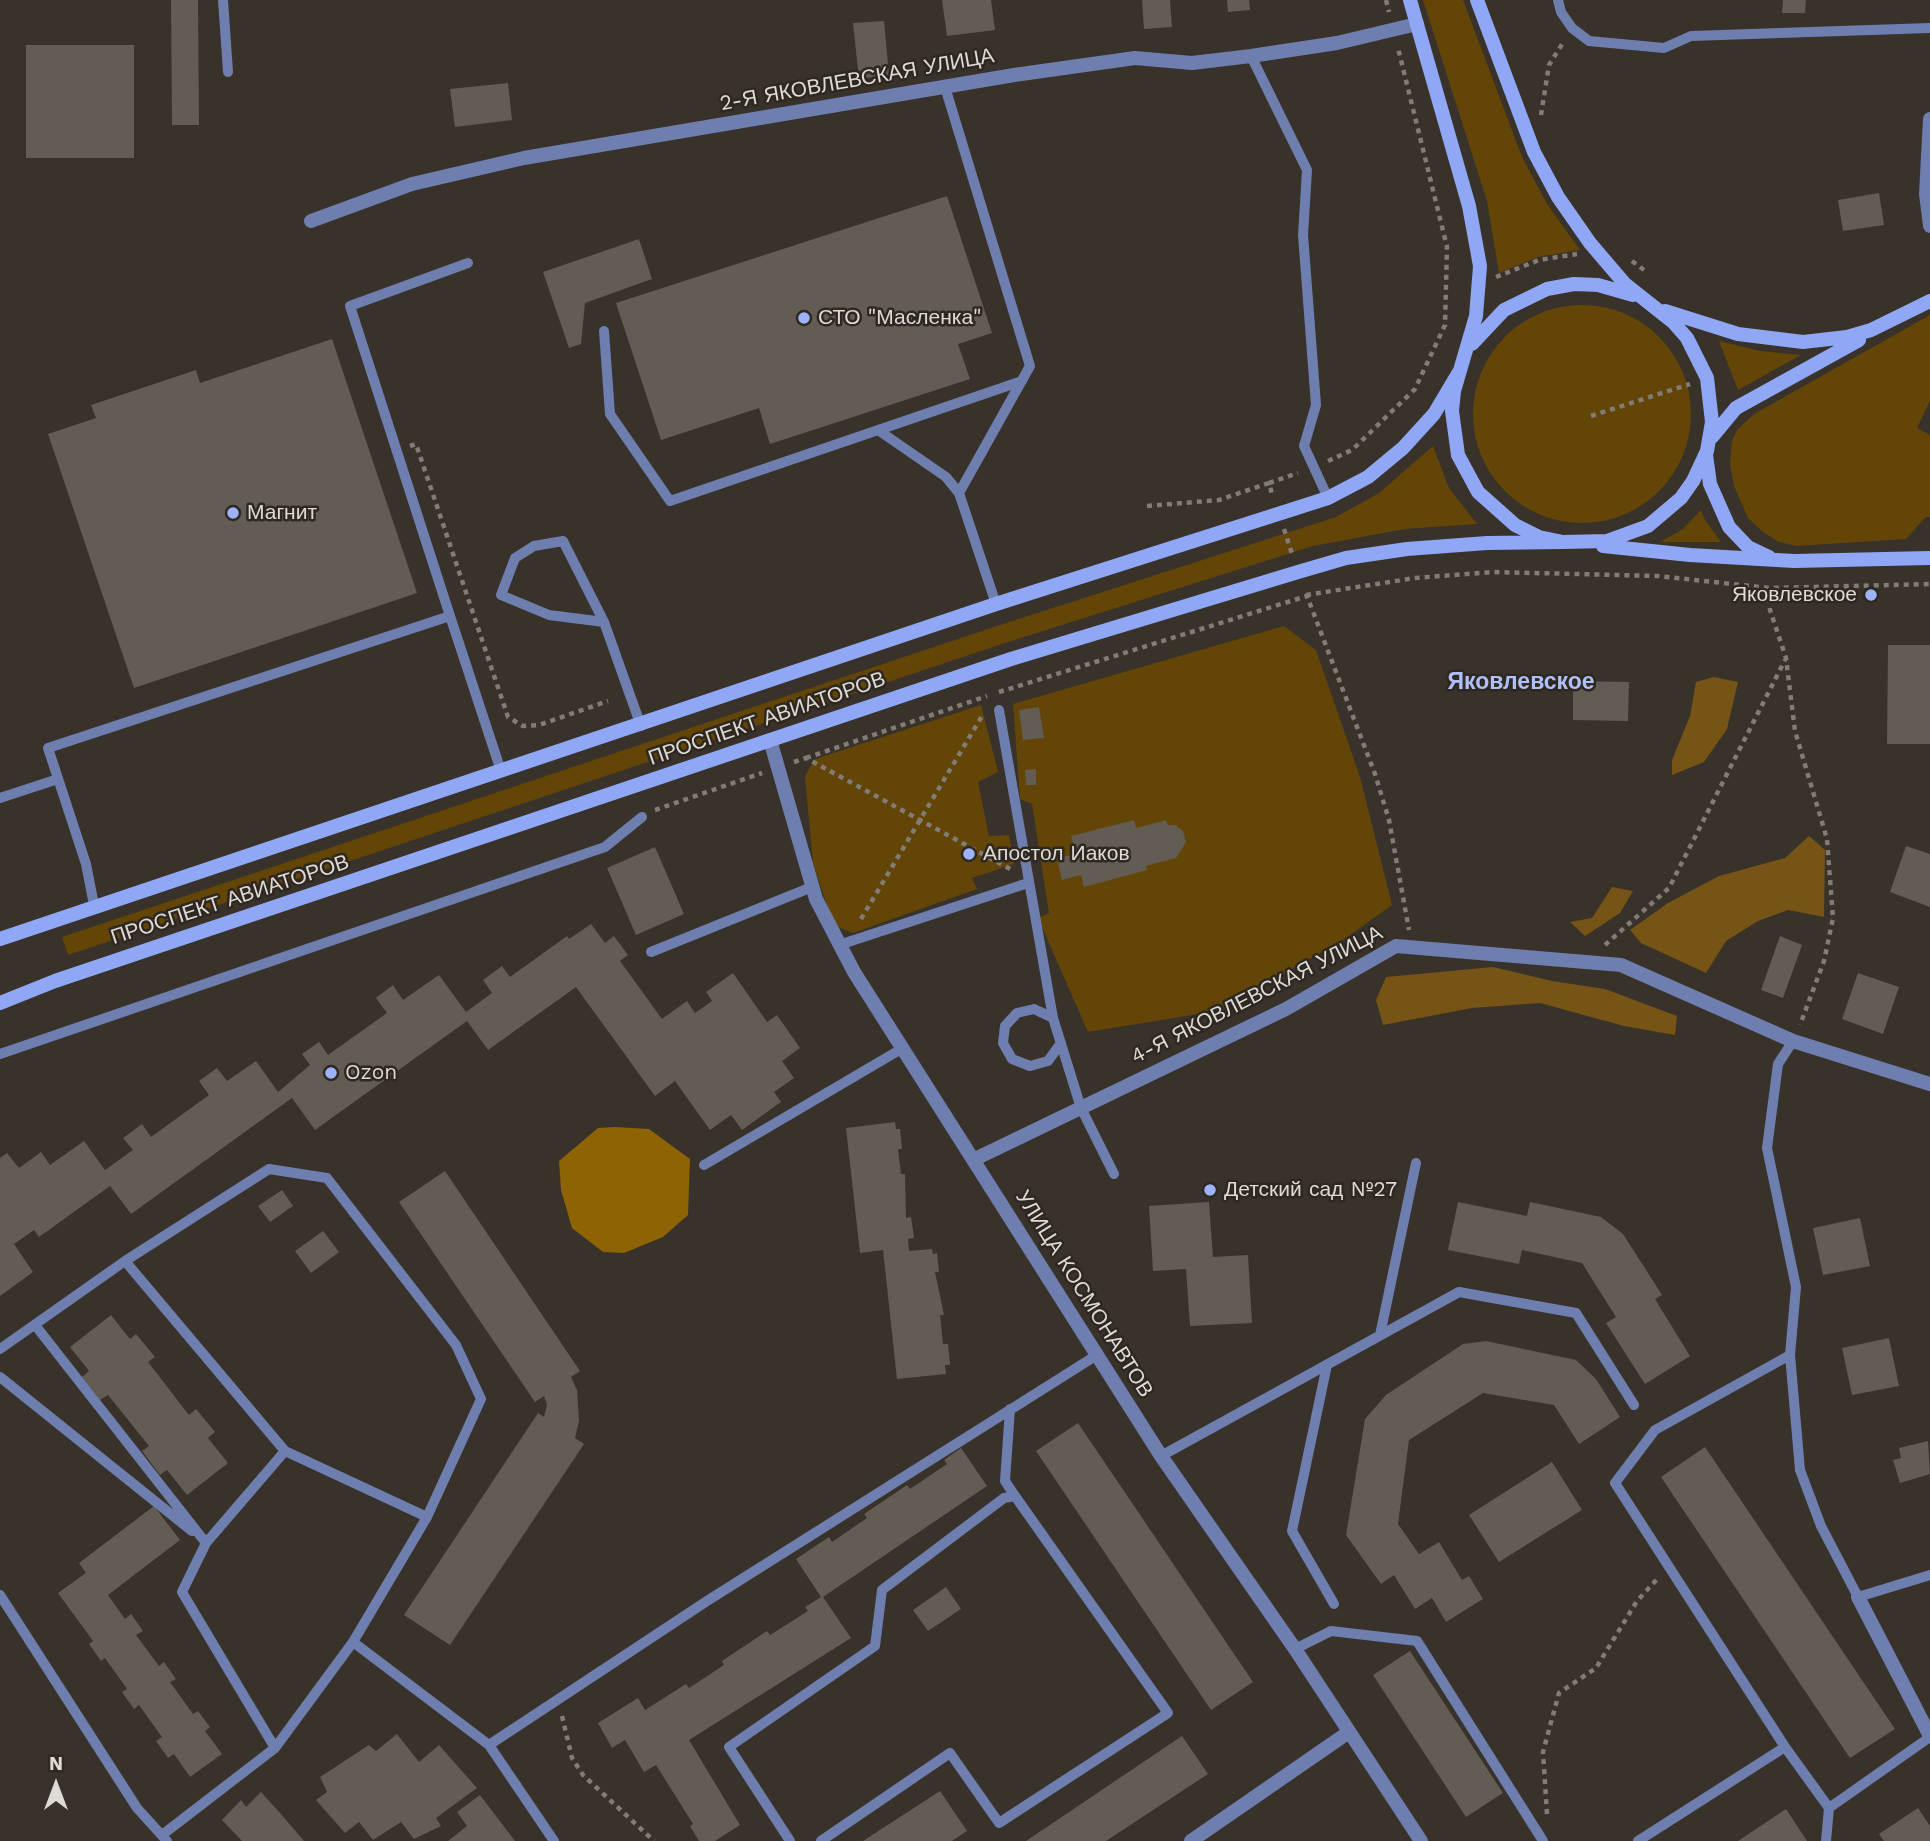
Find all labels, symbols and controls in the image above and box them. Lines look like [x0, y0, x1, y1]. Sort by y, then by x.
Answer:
street label: 2-Я ЯКОВЛЕВСКАЯ УЛИЦА [718, 43, 996, 117]
place label: СТО "Масленка" [818, 305, 982, 331]
marker: СТО "Масленка" [796, 310, 812, 326]
place label: Магнит [247, 500, 317, 526]
marker: Магнит [225, 505, 241, 521]
place label: Яковлевское [1732, 582, 1857, 608]
marker: Яковлевское [1863, 587, 1879, 603]
street label: ПРОСПЕКТ АВИАТОРОВ [645, 667, 889, 771]
district label: Яковлевское [1447, 668, 1595, 696]
place label: Апостол Иаков [983, 841, 1130, 867]
marker: Апостол Иаков [961, 846, 977, 862]
street label: ПРОСПЕКТ АВИАТОРОВ [108, 850, 352, 950]
street label: 4-Я ЯКОВЛЕВСКАЯ УЛИЦА [1127, 920, 1387, 1070]
place label: Ozon [345, 1060, 397, 1086]
marker: Ozon [323, 1065, 339, 1081]
place label: Детский сад №27 [1224, 1177, 1397, 1203]
marker: Детский сад №27 [1202, 1182, 1218, 1198]
street label: УЛИЦА КОСМОНАВТОВ [1010, 1186, 1158, 1402]
north arrow [21, 1750, 91, 1820]
text: N [49, 1752, 63, 1775]

